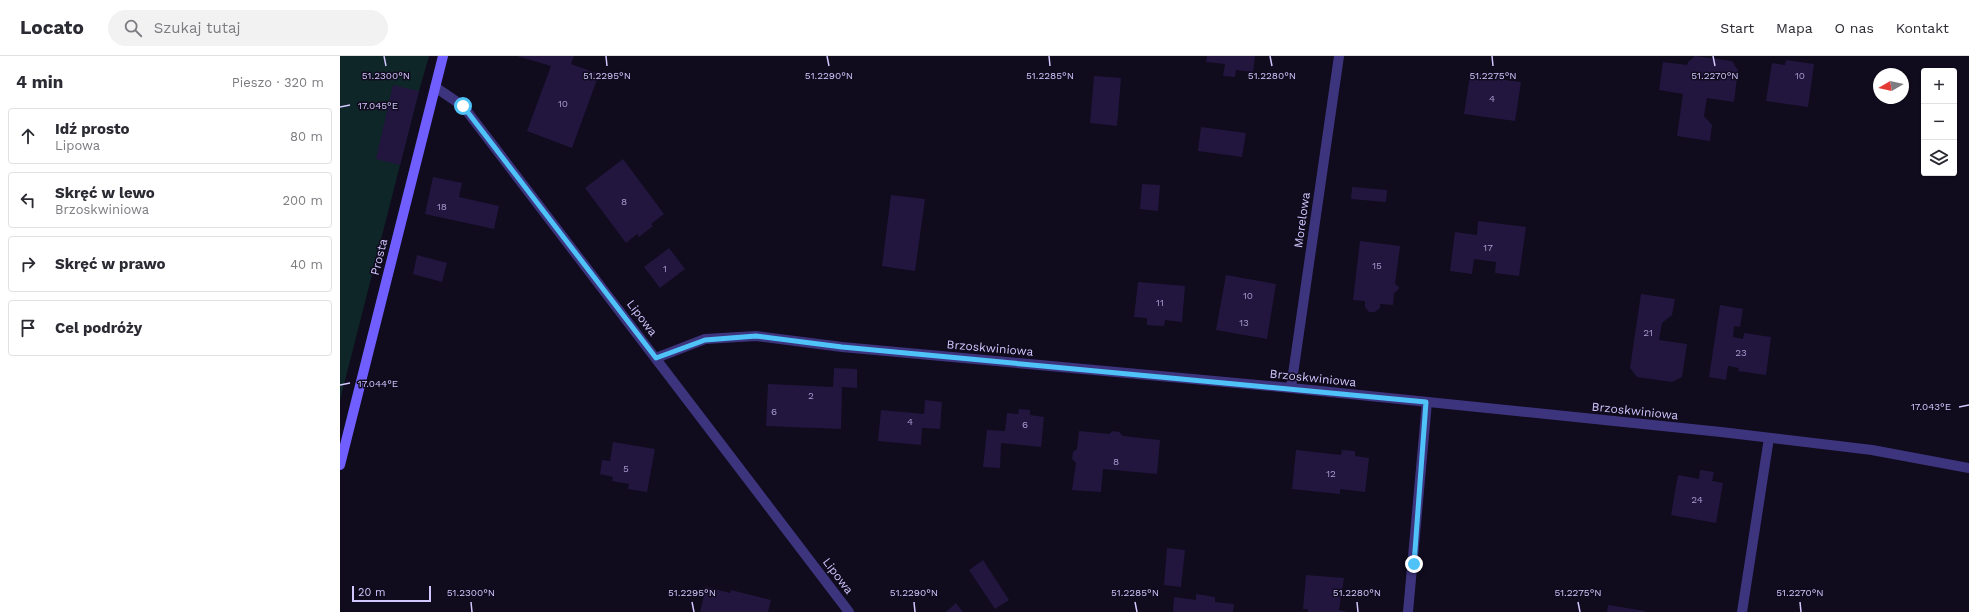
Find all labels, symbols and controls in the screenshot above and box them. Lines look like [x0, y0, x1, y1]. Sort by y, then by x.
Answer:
search box [108, 10, 388, 46]
text: Locato [20, 16, 84, 39]
icon: search [122, 17, 144, 39]
text: Szukaj tutaj [154, 19, 241, 37]
text: Start [1720, 20, 1754, 36]
text: Mapa [1776, 20, 1813, 36]
text: O nas [1835, 20, 1874, 36]
text: Kontakt [1896, 20, 1949, 36]
north arrow [1873, 68, 1909, 104]
map controls [1921, 68, 1957, 176]
button: + [1921, 68, 1957, 104]
text: 51.2300°N [362, 70, 410, 81]
text: 51.2295°N [583, 70, 631, 81]
text: 51.2290°N [805, 70, 853, 81]
text: 51.2285°N [1026, 70, 1074, 81]
text: 51.2280°N [1248, 70, 1296, 81]
text: 51.2275°N [1469, 70, 1517, 81]
text: 51.2270°N [1691, 70, 1739, 81]
house number: 10 [1795, 70, 1805, 81]
text: 4 min [16, 72, 63, 92]
text: Pieszo · 320 m [232, 75, 324, 90]
house number: 4 [1489, 93, 1495, 104]
route start [454, 97, 472, 115]
house number: 10 [558, 98, 568, 109]
text: 17.045°E [358, 100, 398, 111]
button: − [1921, 104, 1957, 140]
text: Idź prosto [55, 120, 129, 138]
icon: ahead [17, 125, 39, 147]
text: 80 m [290, 129, 323, 144]
text: Lipowa [55, 138, 100, 153]
button: layers [1921, 140, 1957, 176]
text: Skręć w lewo [55, 184, 155, 202]
icon: left [17, 189, 39, 211]
street label: Morelowa [1291, 191, 1313, 249]
text: 200 m [282, 193, 323, 208]
house number: 8 [621, 196, 627, 207]
house number: 18 [437, 201, 447, 212]
text: Brzoskwiniowa [55, 202, 149, 217]
street label: Prosta [368, 237, 390, 277]
house number: 17 [1483, 242, 1493, 253]
icon: right [17, 253, 39, 275]
text: Skręć w prawo [55, 255, 165, 273]
text: 40 m [290, 257, 323, 272]
house number: 15 [1372, 260, 1382, 271]
house number: 1 [663, 263, 667, 274]
house number: 10 [1243, 290, 1253, 301]
street label: Lipowa [624, 297, 660, 339]
house number: 11 [1156, 297, 1164, 308]
icon: arrive [17, 317, 39, 339]
house number: 13 [1239, 317, 1249, 328]
text: Cel podróży [55, 319, 142, 337]
house number: 21 [1643, 327, 1653, 338]
street label: Brzoskwiniowa [946, 337, 1034, 359]
house number: 23 [1735, 347, 1747, 358]
street label: Brzoskwiniowa [1269, 366, 1357, 390]
text: 17.044°E [358, 378, 398, 389]
house number: 2 [808, 390, 814, 401]
street label: Brzoskwiniowa [1591, 399, 1679, 423]
text: 17.043°E [1911, 401, 1951, 412]
house number: 6 [771, 406, 777, 417]
house number: 4 [907, 416, 913, 427]
house number: 6 [1022, 419, 1028, 430]
house number: 8 [1113, 456, 1119, 467]
house number: 5 [623, 463, 629, 474]
house number: 12 [1326, 468, 1336, 479]
house number: 24 [1691, 494, 1703, 505]
street label: Lipowa [820, 555, 856, 597]
route end [1405, 555, 1423, 573]
scale bar [352, 584, 431, 603]
text: 20 m [358, 586, 386, 599]
text: 51.2300°N [447, 587, 495, 598]
text: 51.2295°N [668, 587, 716, 598]
text: 51.2290°N [890, 587, 938, 598]
text: 51.2285°N [1111, 587, 1159, 598]
text: 51.2280°N [1333, 587, 1381, 598]
text: 51.2275°N [1554, 587, 1602, 598]
text: 51.2270°N [1776, 587, 1824, 598]

